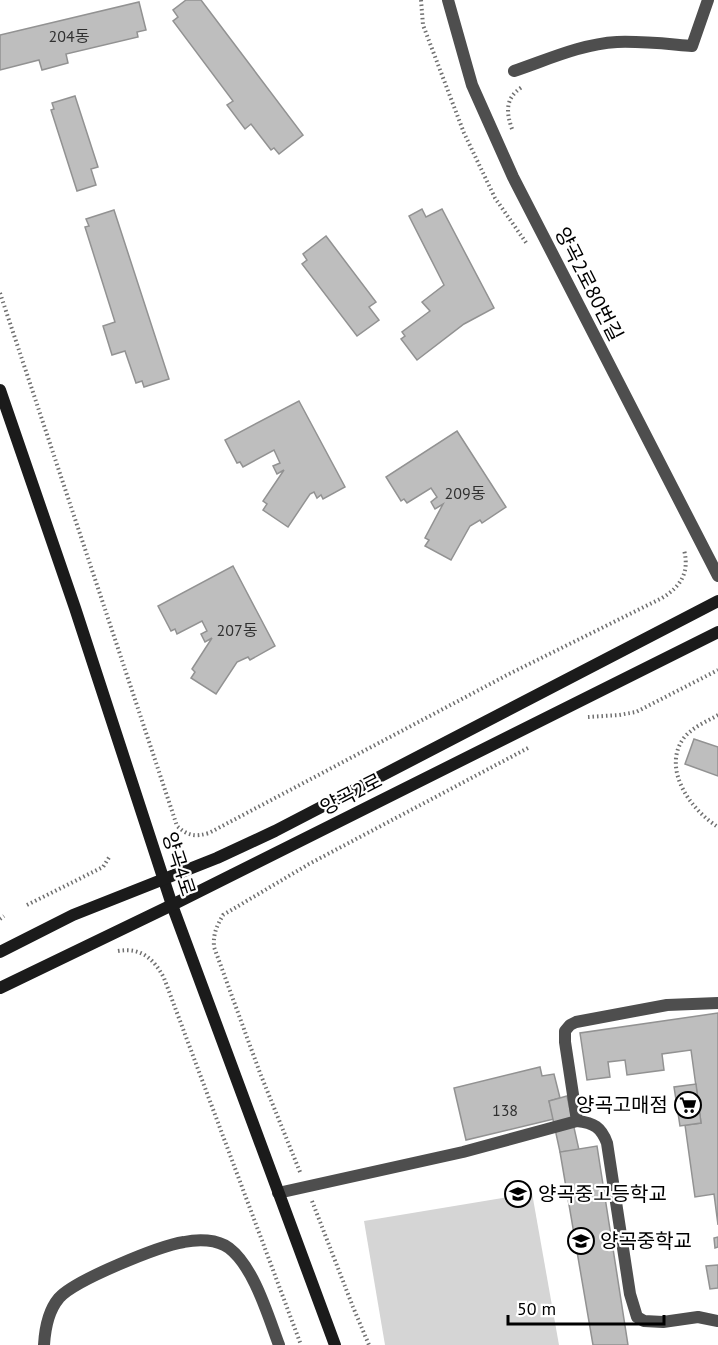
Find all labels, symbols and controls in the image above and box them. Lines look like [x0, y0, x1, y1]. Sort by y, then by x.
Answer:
house number: 204동 [49, 26, 90, 46]
street label: 양곡2로80번길 [549, 223, 629, 345]
house number: 209동 [445, 483, 486, 503]
house number: 207동 [217, 620, 258, 640]
street label: 양곡2로 [316, 767, 386, 821]
street label: 양곡4로 [156, 829, 202, 899]
supermarket icon: 양곡고매점 [673, 1090, 703, 1120]
place label: 양곡고매점 [576, 1092, 668, 1118]
house number: 138 [492, 1100, 518, 1120]
school or university icon: 양곡중고등학교 [503, 1179, 533, 1209]
place label: 양곡중고등학교 [538, 1181, 667, 1207]
school or university icon: 양곡중학교 [566, 1226, 596, 1256]
place label: 양곡중학교 [600, 1228, 692, 1254]
scale bar [508, 1288, 664, 1326]
text: 50 m [517, 1297, 556, 1320]

